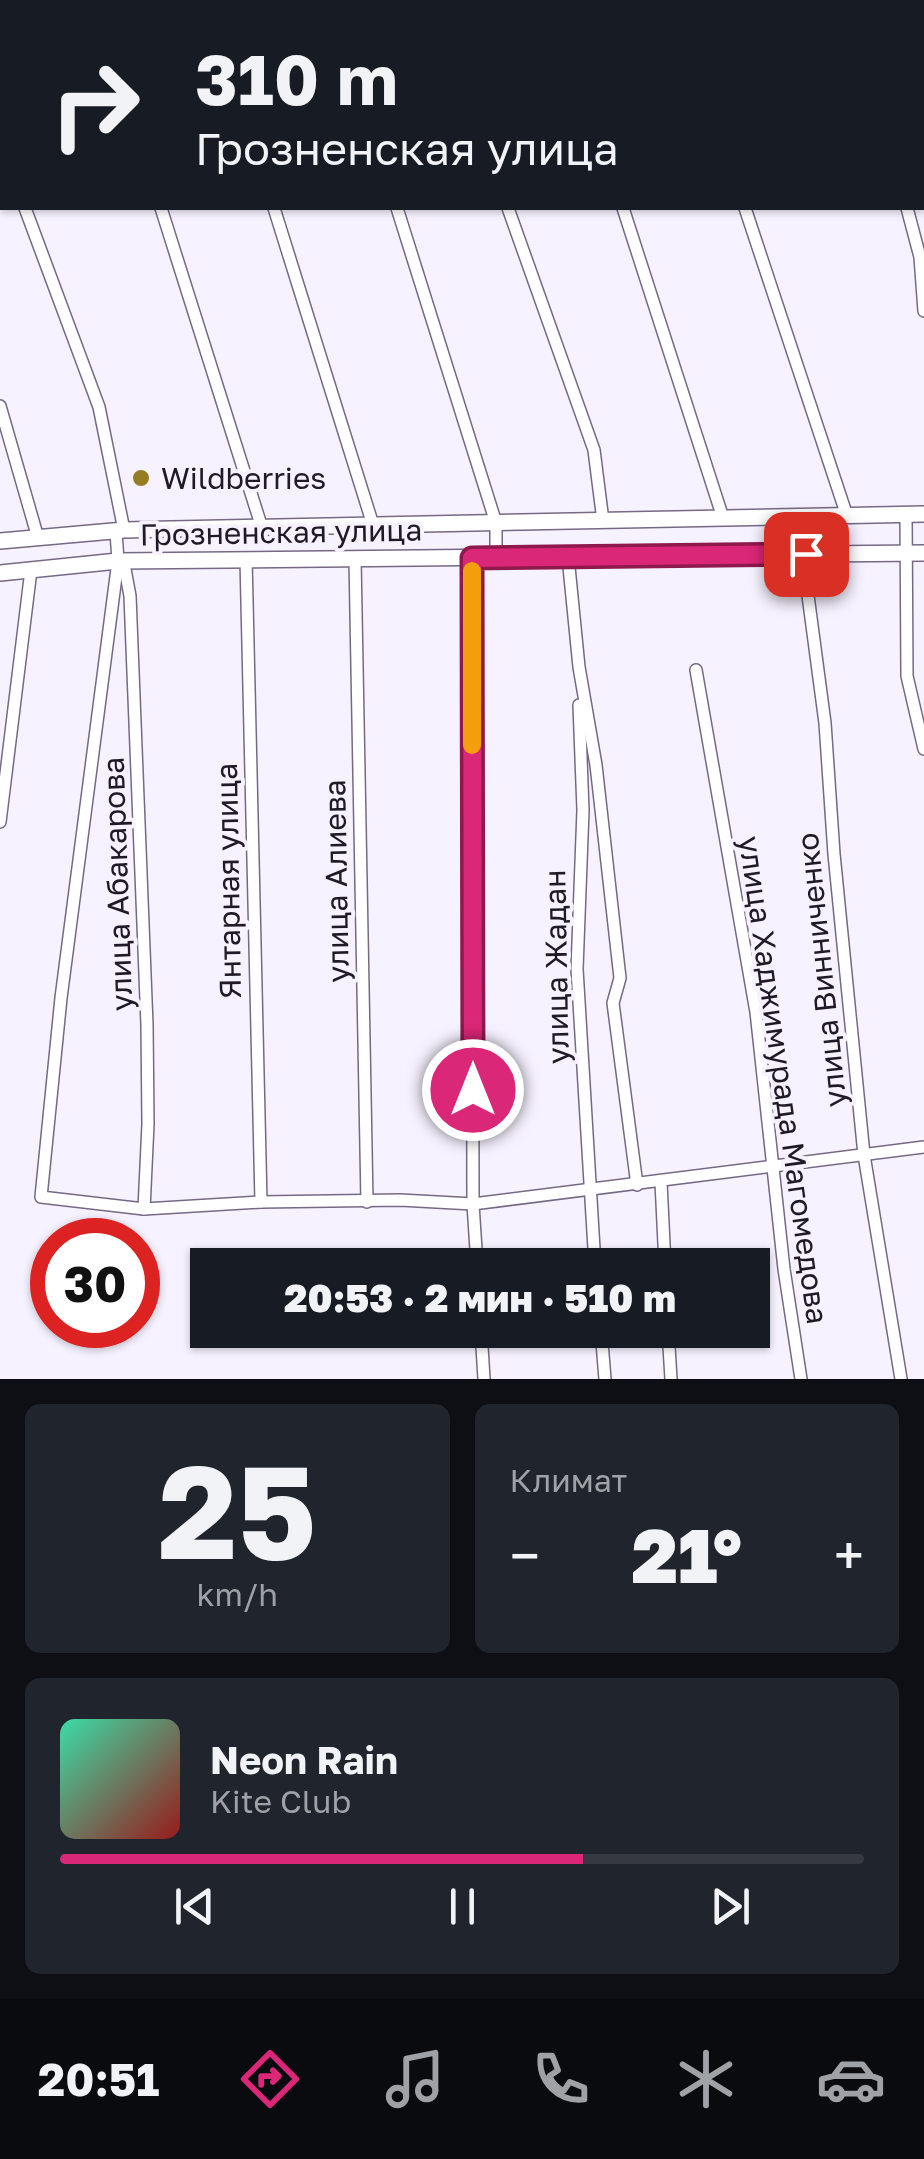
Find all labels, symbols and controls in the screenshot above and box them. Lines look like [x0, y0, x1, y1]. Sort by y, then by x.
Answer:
text: 310 m [195, 36, 398, 120]
icon: right [30, 40, 160, 170]
text: Грозненская улица [195, 121, 619, 175]
place label: Wildberries [161, 460, 326, 496]
marker: Wildberries [130, 467, 152, 489]
street label: Грозненская улица [139, 512, 423, 552]
pin [764, 512, 849, 597]
icon: arrive [779, 527, 834, 582]
street label: улица Абакарова [95, 756, 139, 1012]
street label: Янтарная улица [208, 763, 248, 999]
street label: улица Алиева [316, 779, 356, 983]
street label: улица Винниченко [789, 831, 853, 1109]
street label: улица Хаджимурада Магомедова [732, 834, 836, 1326]
street label: улица Жадан [536, 869, 576, 1065]
position arrow [421, 1038, 525, 1142]
speed limit sign: 30 [30, 1218, 160, 1348]
text: 20:53 · 2 мин · 510 m [284, 1275, 676, 1320]
text: 25 [158, 1432, 317, 1588]
text: Климат [510, 1461, 627, 1499]
text: 21° [632, 1509, 742, 1600]
text: − [510, 1522, 540, 1588]
text: + [834, 1522, 864, 1588]
text: km/h [197, 1575, 278, 1613]
text: Neon Rain [210, 1737, 398, 1782]
text: Kite Club [210, 1782, 351, 1820]
icon: previous [167, 1879, 222, 1934]
icon: pause [435, 1879, 490, 1934]
icon: next [703, 1879, 758, 1934]
icon: directions [235, 2044, 305, 2114]
icon: music [380, 2044, 450, 2114]
icon: phone [526, 2044, 596, 2114]
icon: climate [671, 2044, 741, 2114]
icon: car [816, 2044, 886, 2114]
text: 20:51 [38, 2052, 159, 2106]

